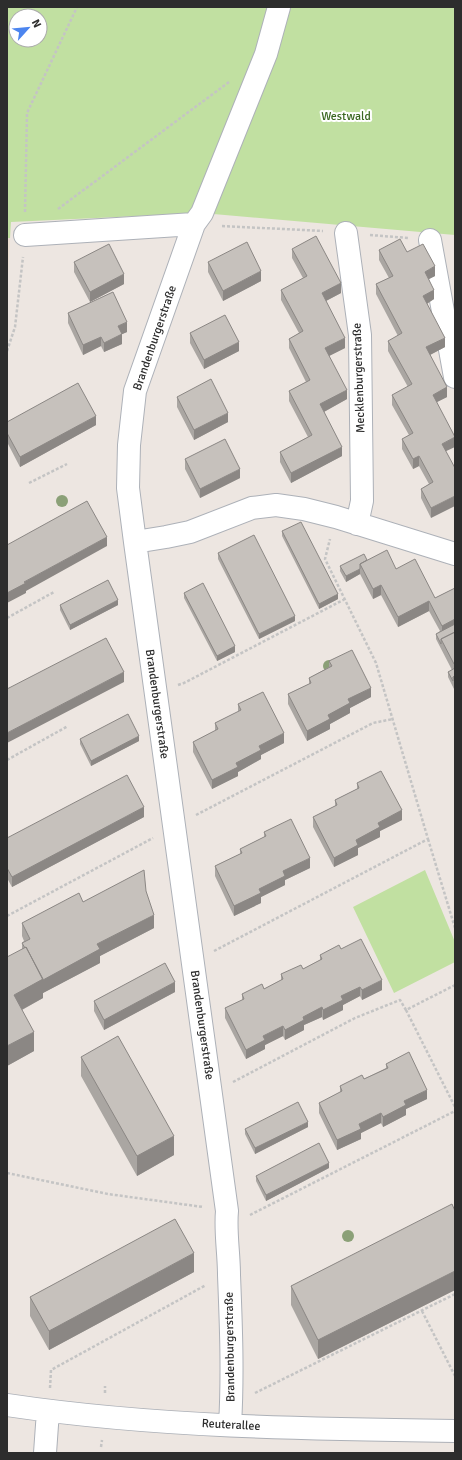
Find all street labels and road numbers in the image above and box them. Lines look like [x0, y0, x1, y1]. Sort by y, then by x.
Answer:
street label: Brandenburgerstraße [130, 283, 180, 393]
street label: Mecklenburgerstraße [350, 323, 368, 433]
street label: Brandenburgerstraße [142, 648, 172, 760]
street label: Brandenburgerstraße [187, 969, 217, 1081]
street label: Brandenburgerstraße [222, 1292, 238, 1402]
street label: Reuterallee [201, 1416, 261, 1434]

